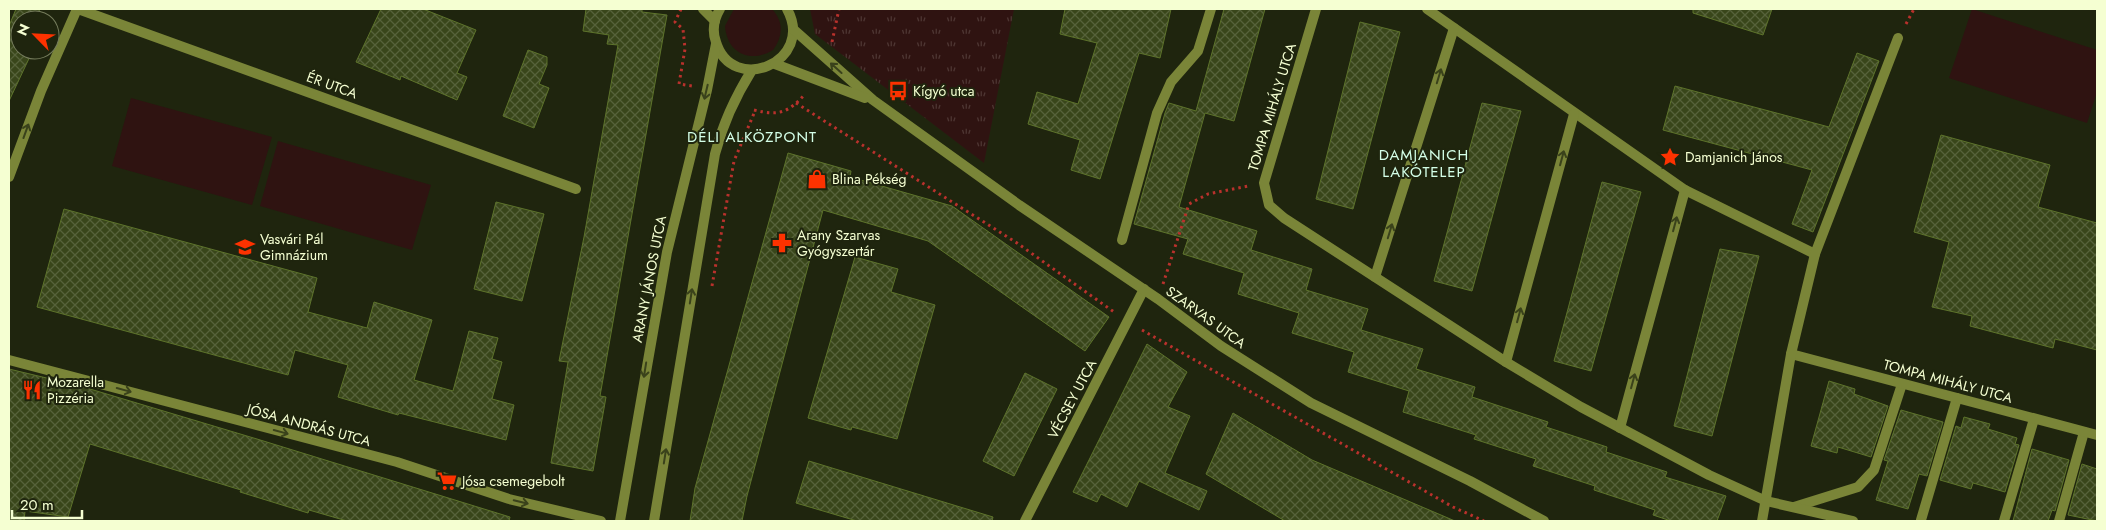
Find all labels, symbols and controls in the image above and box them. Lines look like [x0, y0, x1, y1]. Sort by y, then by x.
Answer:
north arrow [10, 10, 60, 60]
text: N [12, 21, 35, 39]
street label: TOMPA MIHÁLY UTCA [1243, 40, 1301, 173]
one-way arrow [830, 62, 843, 74]
street label: ÉR UTCA [304, 67, 361, 104]
one-way arrow [1434, 68, 1444, 84]
bus stop icon: Kígyó utca [887, 80, 909, 102]
place label: Kígyó utca [913, 81, 974, 101]
one-way arrow [701, 83, 710, 99]
one-way arrow [22, 124, 31, 139]
district label: DÉLI ALKÖZPONT [687, 126, 817, 148]
district label: DAMJANICH LAKÓTELEP [1379, 144, 1469, 183]
place icon: Damjanich János [1659, 146, 1681, 168]
place label: Damjanich János [1685, 147, 1783, 167]
one-way arrow [1557, 151, 1567, 167]
shop icon: Blina Pékség [806, 168, 828, 190]
place label: Blina Pékség [832, 169, 906, 189]
street label: ARANY JÁNOS UTCA [627, 213, 671, 344]
one-way arrow [1671, 217, 1681, 233]
one-way arrow [1386, 223, 1395, 239]
place label: Arany Szarvas Gyógyszertár [797, 225, 880, 261]
place label: Vasvári Pál Gimnázium [260, 229, 328, 265]
pharmacy icon: Arany Szarvas Gyógyszertár [771, 232, 793, 254]
school or university icon: Vasvári Pál Gimnázium [234, 236, 256, 258]
street label: SZARVAS UTCA [1162, 281, 1251, 353]
one-way arrow [687, 288, 697, 304]
one-way arrow [1515, 307, 1524, 323]
street label: TOMPA MIHÁLY UTCA [1881, 354, 2016, 408]
street label: VÉCSEY UTCA [1043, 355, 1102, 442]
one-way arrow [640, 362, 650, 378]
place label: Mozarella Pizzéria [47, 372, 104, 408]
one-way arrow [1628, 373, 1638, 389]
restaurant icon: Mozarella Pizzéria [21, 379, 43, 401]
one-way arrow [115, 386, 131, 395]
street label: JÓSA ANDRÁS UTCA [243, 398, 374, 451]
one-way arrow [272, 427, 288, 437]
one-way arrow [660, 449, 670, 465]
supermarket icon: Jósa csemegebolt [436, 470, 458, 492]
place label: Jósa csemegebolt [460, 471, 565, 491]
scale bar [12, 488, 82, 520]
text: 20 m [20, 494, 54, 516]
one-way arrow [512, 498, 528, 507]

